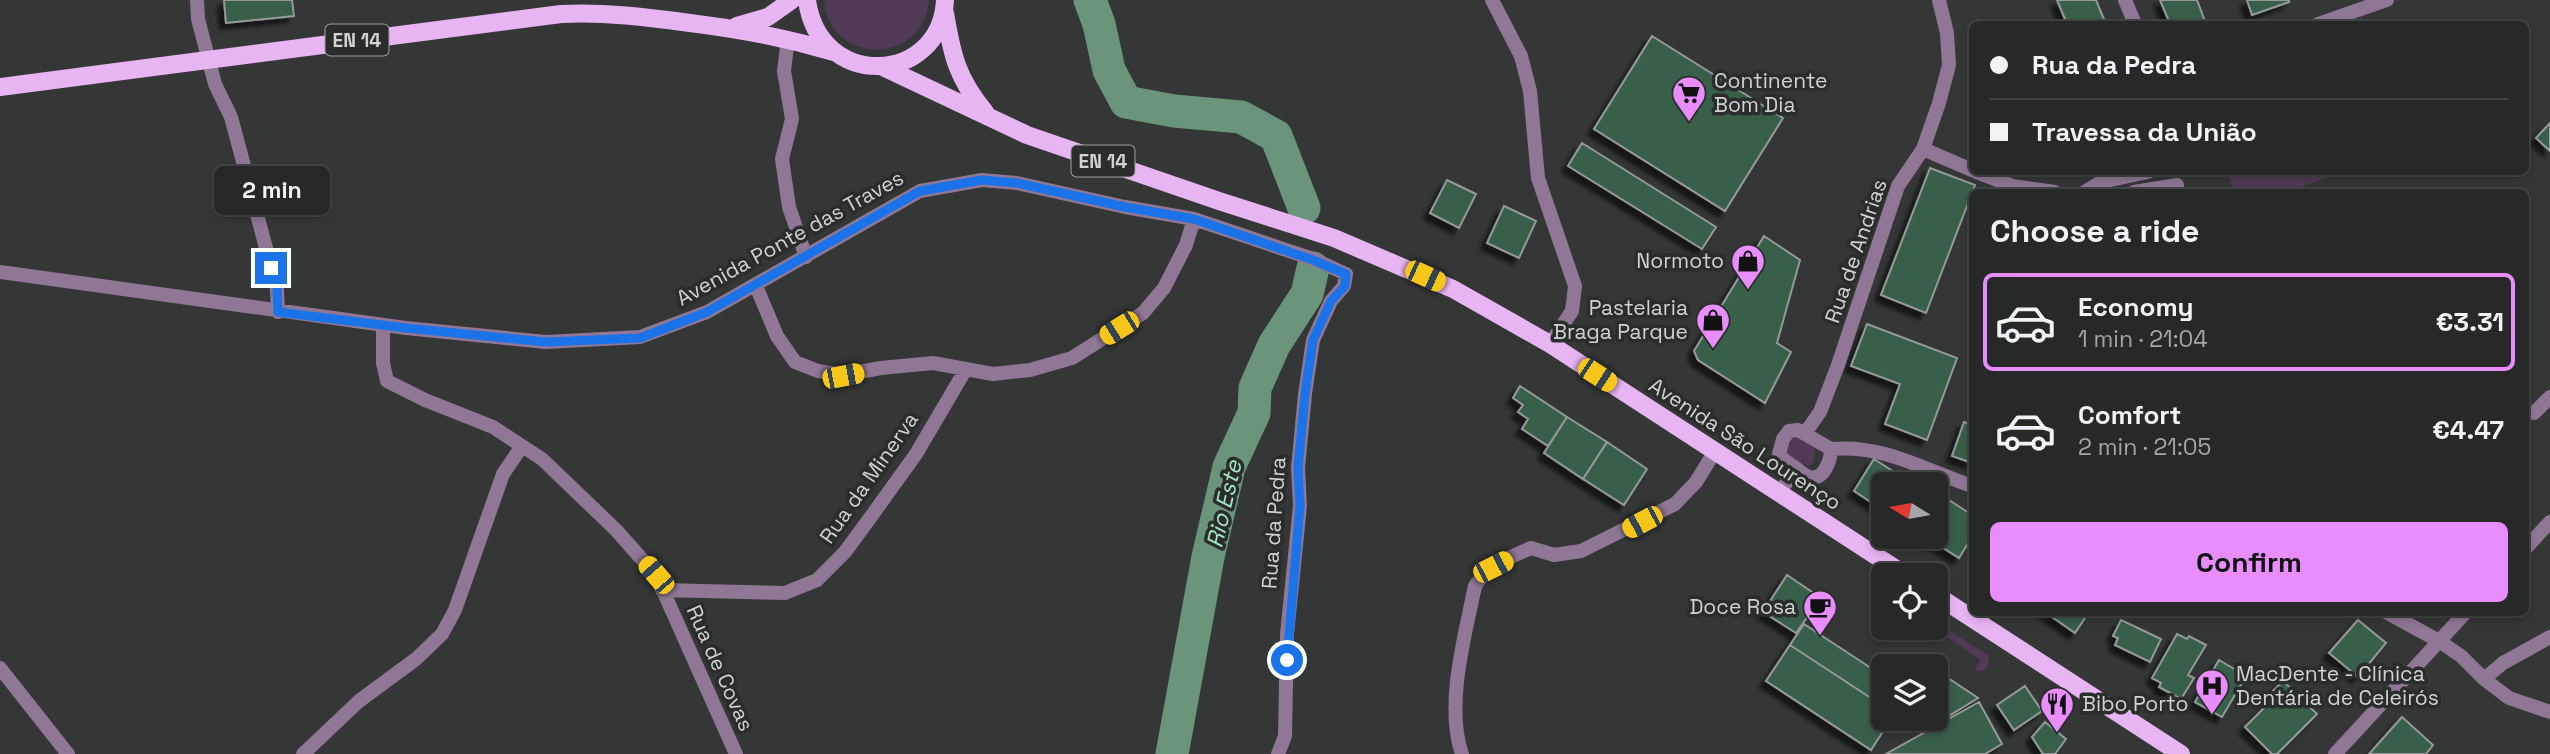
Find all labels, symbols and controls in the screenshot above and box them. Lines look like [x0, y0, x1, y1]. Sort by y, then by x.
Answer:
road number: EN 14 [326, 24, 388, 56]
text: Rua da Pedra [2032, 48, 2196, 82]
place label: Continente Bom Dia [1714, 67, 1827, 118]
supermarket icon: Continente Bom Dia [1670, 74, 1708, 123]
text: Travessa da União [2032, 115, 2257, 149]
road number: EN 14 [1072, 146, 1134, 176]
street label: Avenida Ponte das Traves [671, 164, 908, 311]
callout: 2 min [213, 166, 329, 216]
text: 2 min [242, 175, 302, 205]
street label: Rua de Andrias [1818, 175, 1893, 326]
text: Choose a ride [1990, 211, 2200, 251]
shop icon: Normoto [1729, 242, 1767, 291]
place label: Normoto [1636, 247, 1724, 274]
route end [255, 252, 287, 284]
car [1402, 258, 1449, 294]
text: Economy [2078, 290, 2194, 324]
icon: car [1994, 291, 2057, 354]
place label: Pastelaria Braga Parque [1553, 294, 1688, 345]
shop icon: Pastelaria Braga Parque [1694, 301, 1732, 350]
text: €3.31 [2436, 305, 2504, 339]
car [1096, 308, 1143, 348]
text: 1 min · 21:04 [2078, 324, 2208, 354]
car [1574, 355, 1621, 395]
car [821, 362, 866, 390]
street label: Avenida São Lourenço [1644, 371, 1846, 516]
text: Comfort [2078, 398, 2181, 432]
icon: car [1994, 399, 2057, 462]
street label: Rua da Minerva [813, 407, 924, 549]
text: €4.47 [2432, 413, 2504, 447]
text: 2 min · 21:05 [2078, 432, 2211, 462]
water label: Rio Este [1199, 456, 1249, 551]
street label: Rua da Pedra [1255, 456, 1292, 590]
north arrow [1871, 472, 1948, 550]
map controls [1871, 472, 1948, 731]
car [1619, 503, 1666, 541]
button: Confirm [1990, 522, 2508, 602]
car [1470, 548, 1517, 586]
car [635, 552, 678, 598]
button: locate [1871, 563, 1948, 640]
cafe icon: Doce Rosa [1801, 588, 1839, 637]
place label: Doce Rosa [1689, 593, 1796, 620]
street label: Rua de Covas [681, 601, 760, 735]
route start [1271, 644, 1303, 676]
button: layers [1871, 654, 1948, 731]
place label: MacDente - Clínica Dentária de Celeirós [2236, 660, 2439, 711]
hospital icon: MacDente - Clínica Dentária de Celeirós [2193, 667, 2231, 716]
restaurant icon: Bibo Porto [2038, 685, 2076, 734]
place label: Bibo Porto [2082, 690, 2188, 717]

